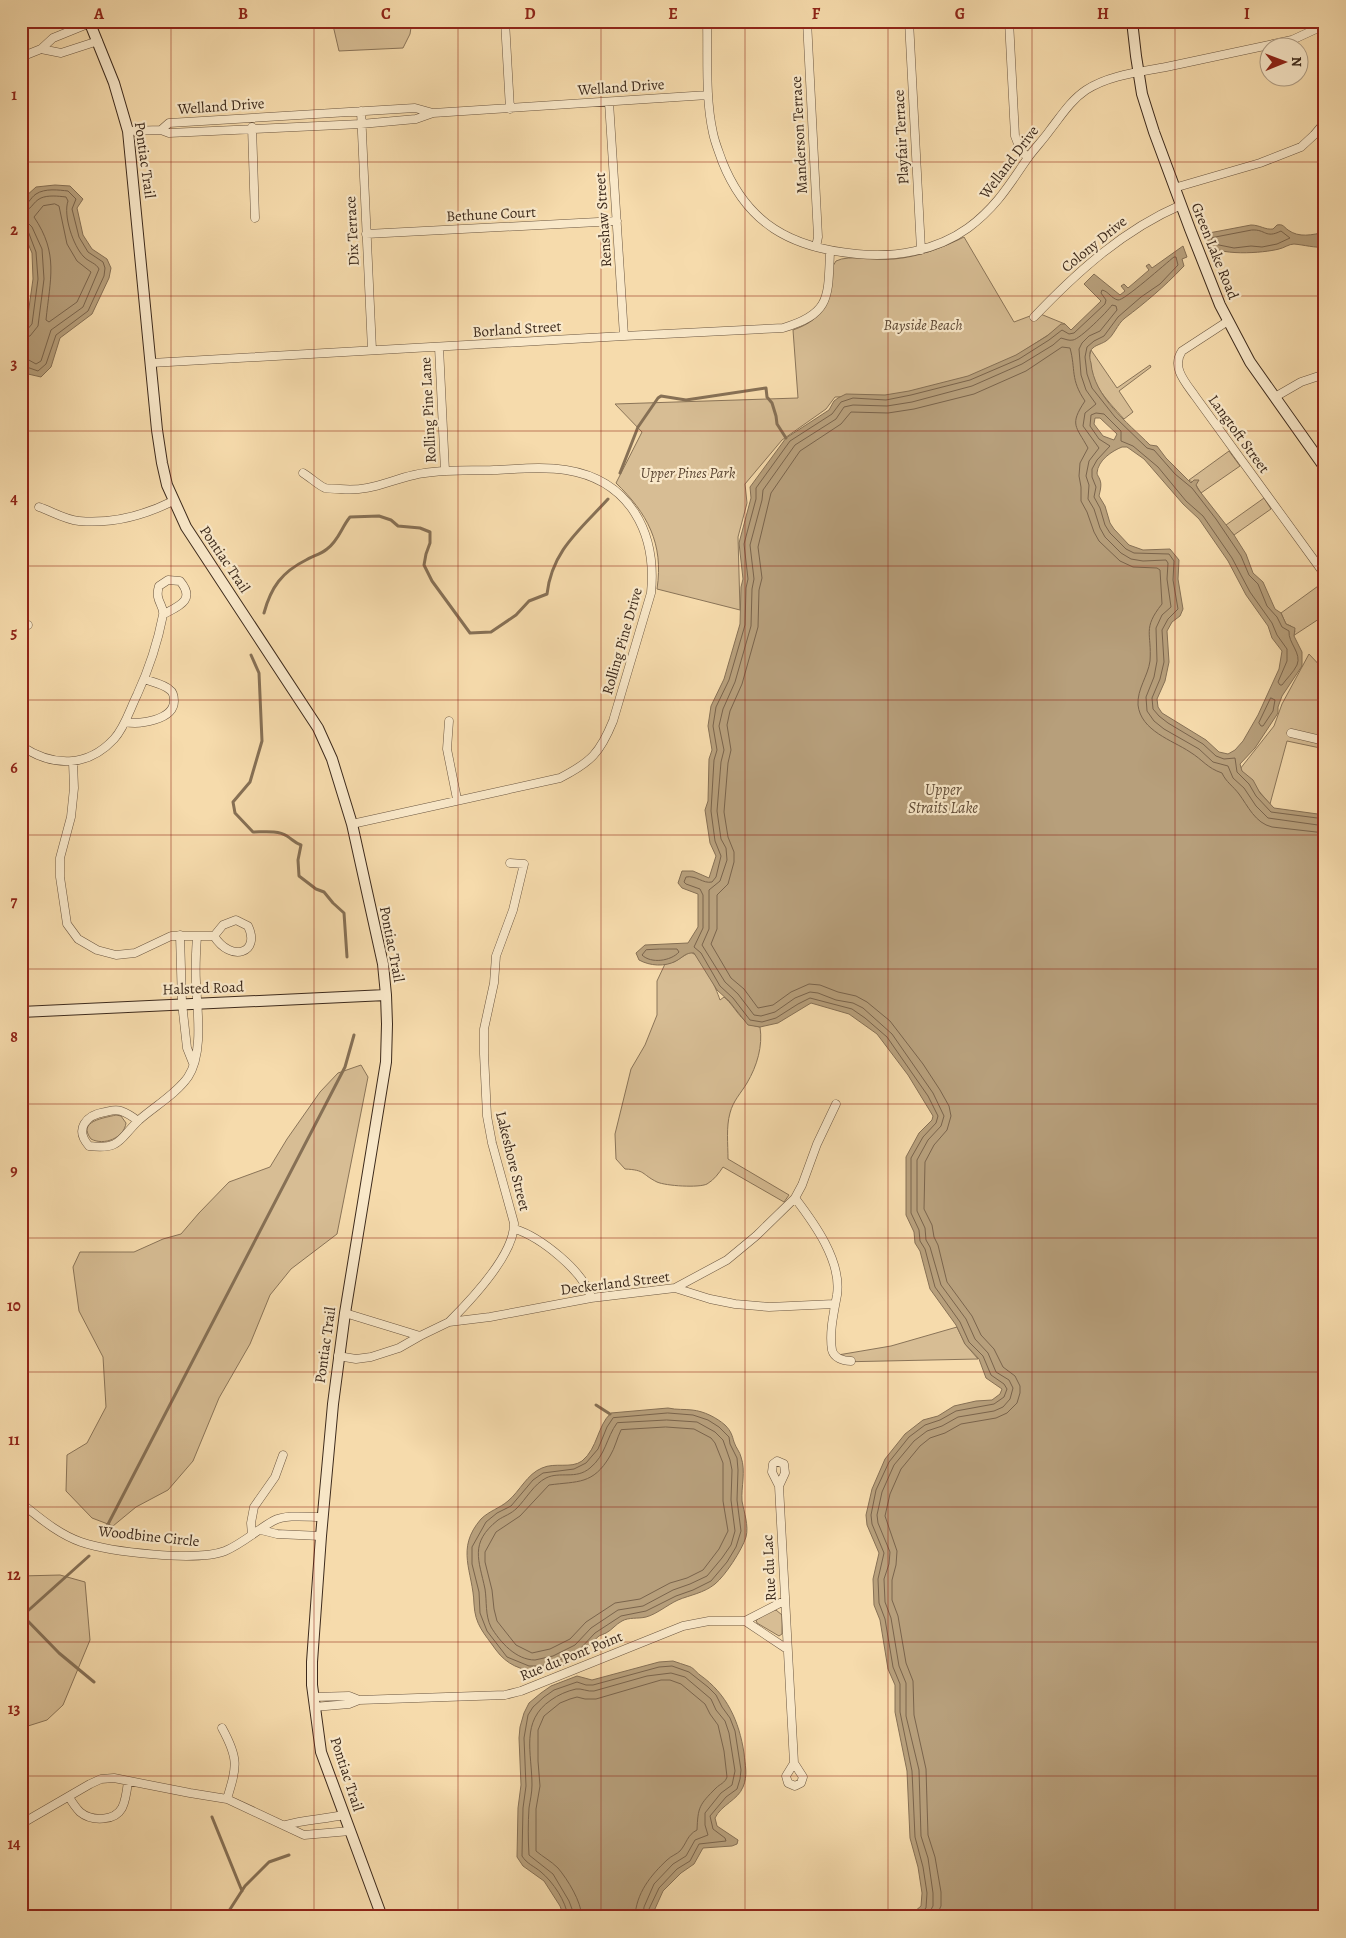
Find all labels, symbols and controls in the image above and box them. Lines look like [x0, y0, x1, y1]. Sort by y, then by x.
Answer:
text: A [93, 3, 105, 25]
text: B [238, 3, 248, 25]
text: C [381, 3, 391, 25]
text: D [524, 3, 536, 25]
text: E [668, 3, 678, 25]
text: F [812, 3, 821, 25]
text: G [955, 3, 965, 25]
text: H [1097, 3, 1109, 25]
text: I [1244, 3, 1250, 25]
north arrow [1258, 38, 1308, 88]
text: N [1287, 57, 1306, 67]
street label: Welland Drive [576, 74, 665, 100]
street label: Manderson Terrace [786, 75, 812, 195]
text: 1 [11, 84, 17, 106]
street label: Playfair Terrace [889, 89, 913, 185]
street label: Welland Drive [176, 93, 265, 119]
street label: Pontiac Trail [130, 120, 160, 200]
street label: Welland Drive [974, 121, 1043, 203]
street label: Renshaw Street [590, 172, 616, 268]
street label: Dix Terrace [340, 195, 364, 267]
street label: Green Lake Road [1187, 200, 1244, 303]
street label: Bethune Court [446, 202, 536, 226]
street label: Colony Drive [1057, 211, 1131, 277]
text: 2 [10, 219, 18, 241]
park label: Bayside Beach [883, 315, 963, 335]
street label: Borland Street [472, 316, 562, 342]
text: 3 [11, 353, 18, 375]
street label: Rolling Pine Lane [415, 356, 441, 464]
street label: Langtoft Street [1204, 391, 1274, 477]
park label: Upper Pines Park [641, 463, 736, 483]
text: 4 [10, 488, 18, 510]
street label: Pontiac Trail [195, 521, 255, 597]
street label: Rolling Pine Drive [597, 585, 647, 697]
text: 5 [11, 622, 18, 644]
text: 6 [10, 757, 18, 779]
water label: Upper Straits Lake [908, 779, 978, 819]
text: 7 [11, 891, 18, 913]
street label: Pontiac Trail [375, 904, 409, 984]
street label: Halsted Road [162, 977, 245, 999]
text: 8 [10, 1026, 18, 1048]
street label: Lakeshore Street [491, 1109, 535, 1213]
text: 9 [10, 1160, 18, 1182]
street label: Deckerland Street [559, 1266, 671, 1300]
text: 10 [7, 1295, 21, 1317]
street label: Pontiac Trail [310, 1305, 340, 1385]
text: 11 [8, 1429, 20, 1451]
street label: Woodbine Circle [97, 1521, 201, 1551]
street label: Rue du Lac [757, 1534, 781, 1602]
text: 12 [7, 1564, 21, 1586]
street label: Rue du Pont Point [517, 1626, 625, 1686]
text: 13 [8, 1698, 20, 1720]
street label: Pontiac Trail [326, 1734, 369, 1814]
text: 14 [7, 1833, 21, 1855]

